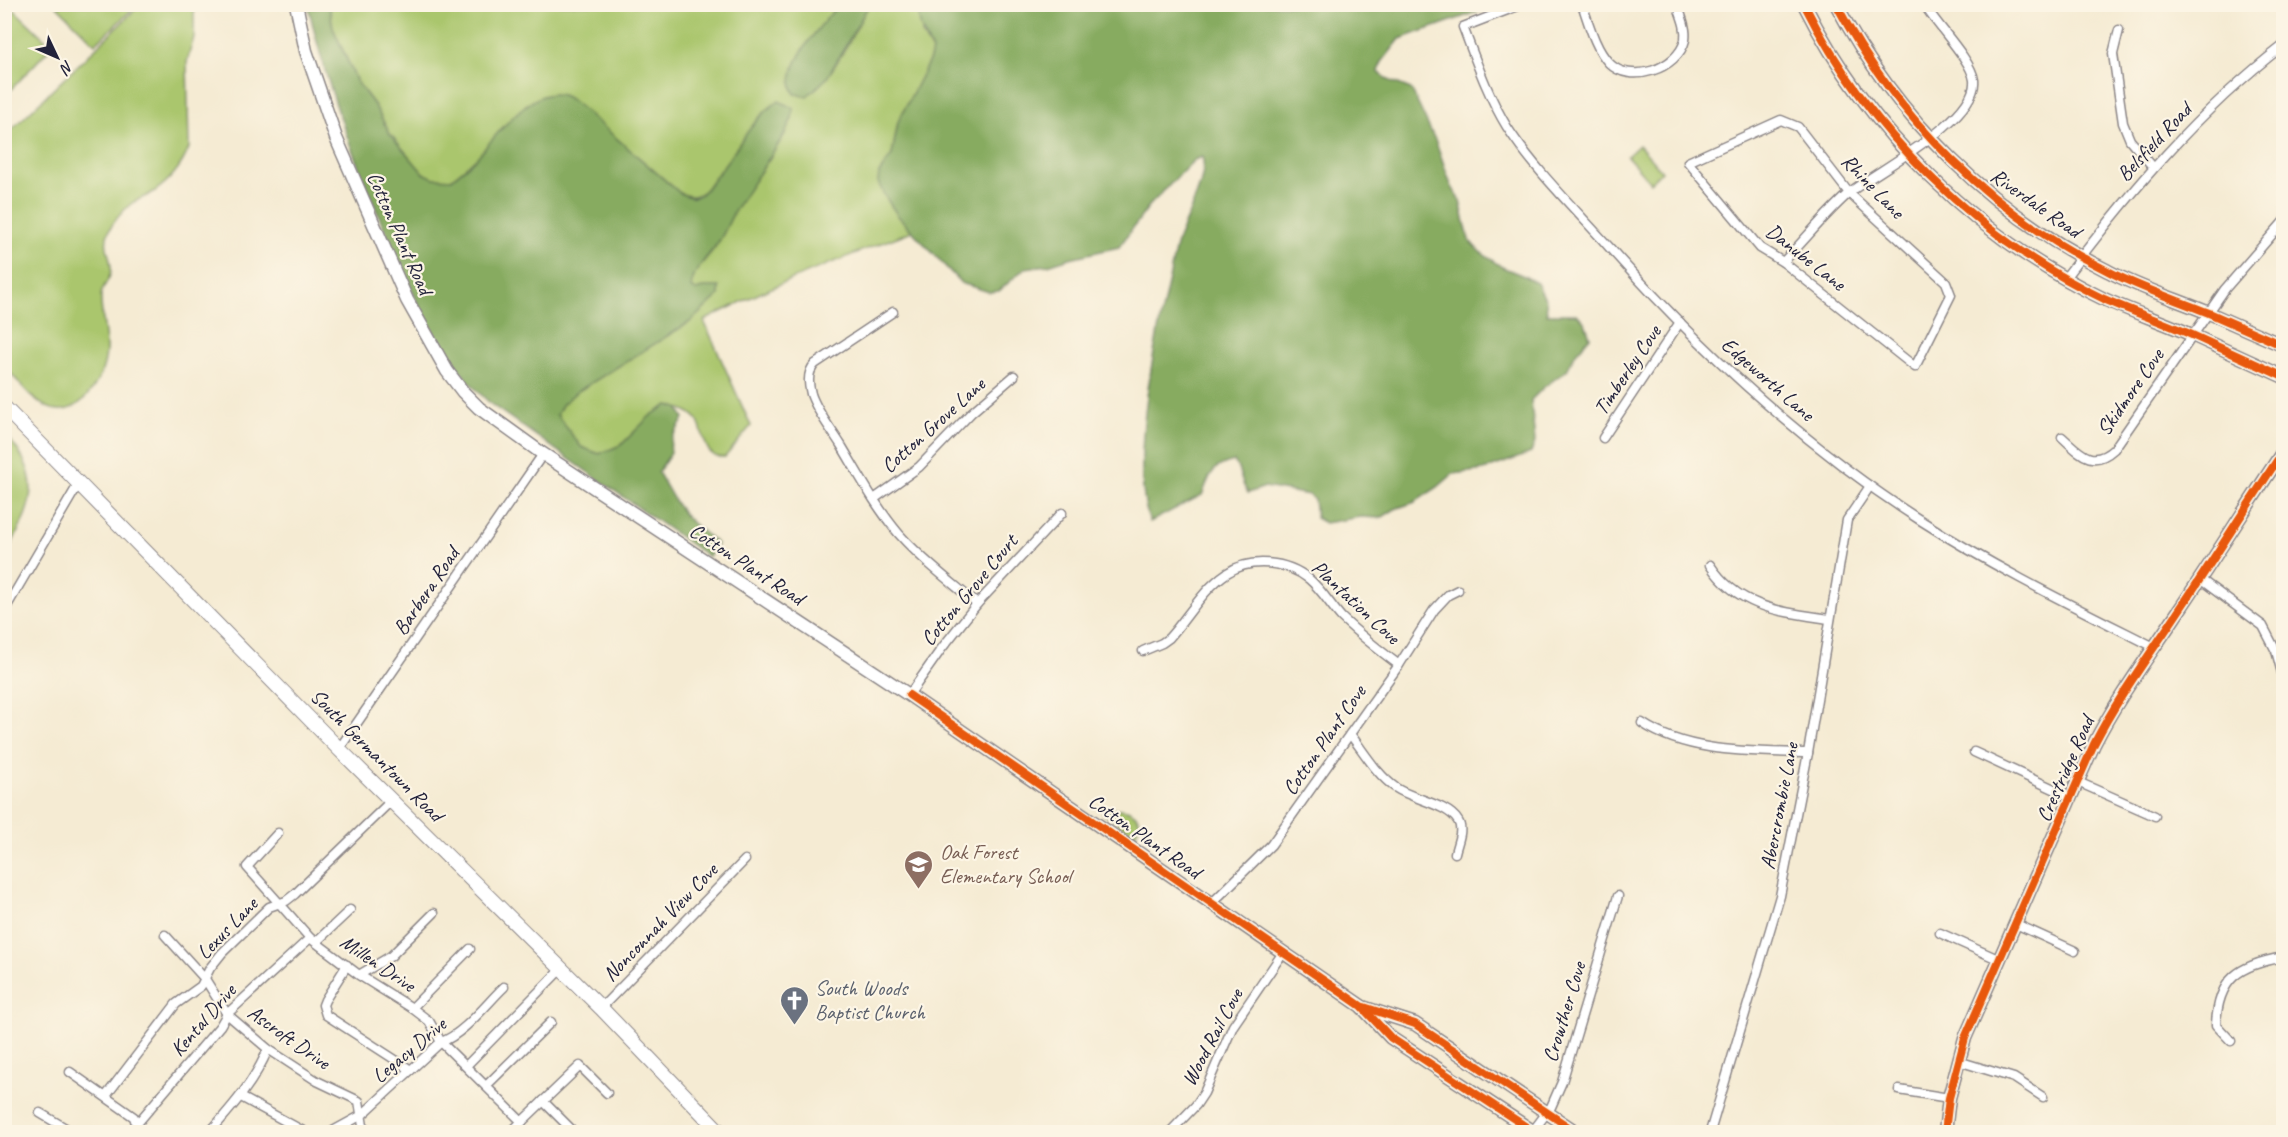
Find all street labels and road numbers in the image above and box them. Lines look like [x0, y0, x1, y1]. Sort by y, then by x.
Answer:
street label: Belsfield Road [2111, 95, 2199, 187]
street label: Rhine Lane [1836, 148, 1912, 225]
street label: Riverdale Road [1986, 162, 2089, 246]
street label: Cotton Plant Road [361, 168, 440, 302]
street label: Danube Lane [1761, 218, 1852, 297]
street label: Timberley Cove [1588, 319, 1667, 420]
street label: Edgeworth Lane [1716, 332, 1822, 428]
street label: Skidmore Cove [2091, 343, 2170, 441]
street label: Cotton Grove Lane [876, 371, 991, 478]
street label: Cotton Plant Road [685, 517, 812, 613]
street label: Cotton Grove Court [915, 528, 1024, 651]
street label: Barbera Road [387, 539, 467, 640]
street label: Plantation Cove [1306, 554, 1406, 650]
street label: Cotton Plant Cove [1277, 679, 1372, 800]
street label: South Germantown Road [305, 683, 451, 829]
street label: Crestridge Road [2030, 709, 2101, 826]
street label: Abercrombie Lane [1754, 739, 1804, 871]
street label: Cotton Plant Road [1084, 788, 1209, 886]
street label: Nonconnah View Cove [597, 856, 725, 987]
street label: Lexus Lane [191, 890, 265, 965]
street label: Millen Drive [335, 928, 422, 999]
street label: Crowther Cove [1537, 957, 1592, 1065]
street label: Kental Drive [164, 977, 243, 1062]
street label: Wood Rail Cove [1176, 983, 1249, 1090]
street label: Ascroft Drive [243, 999, 336, 1075]
street label: Legacy Drive [367, 1010, 453, 1089]

